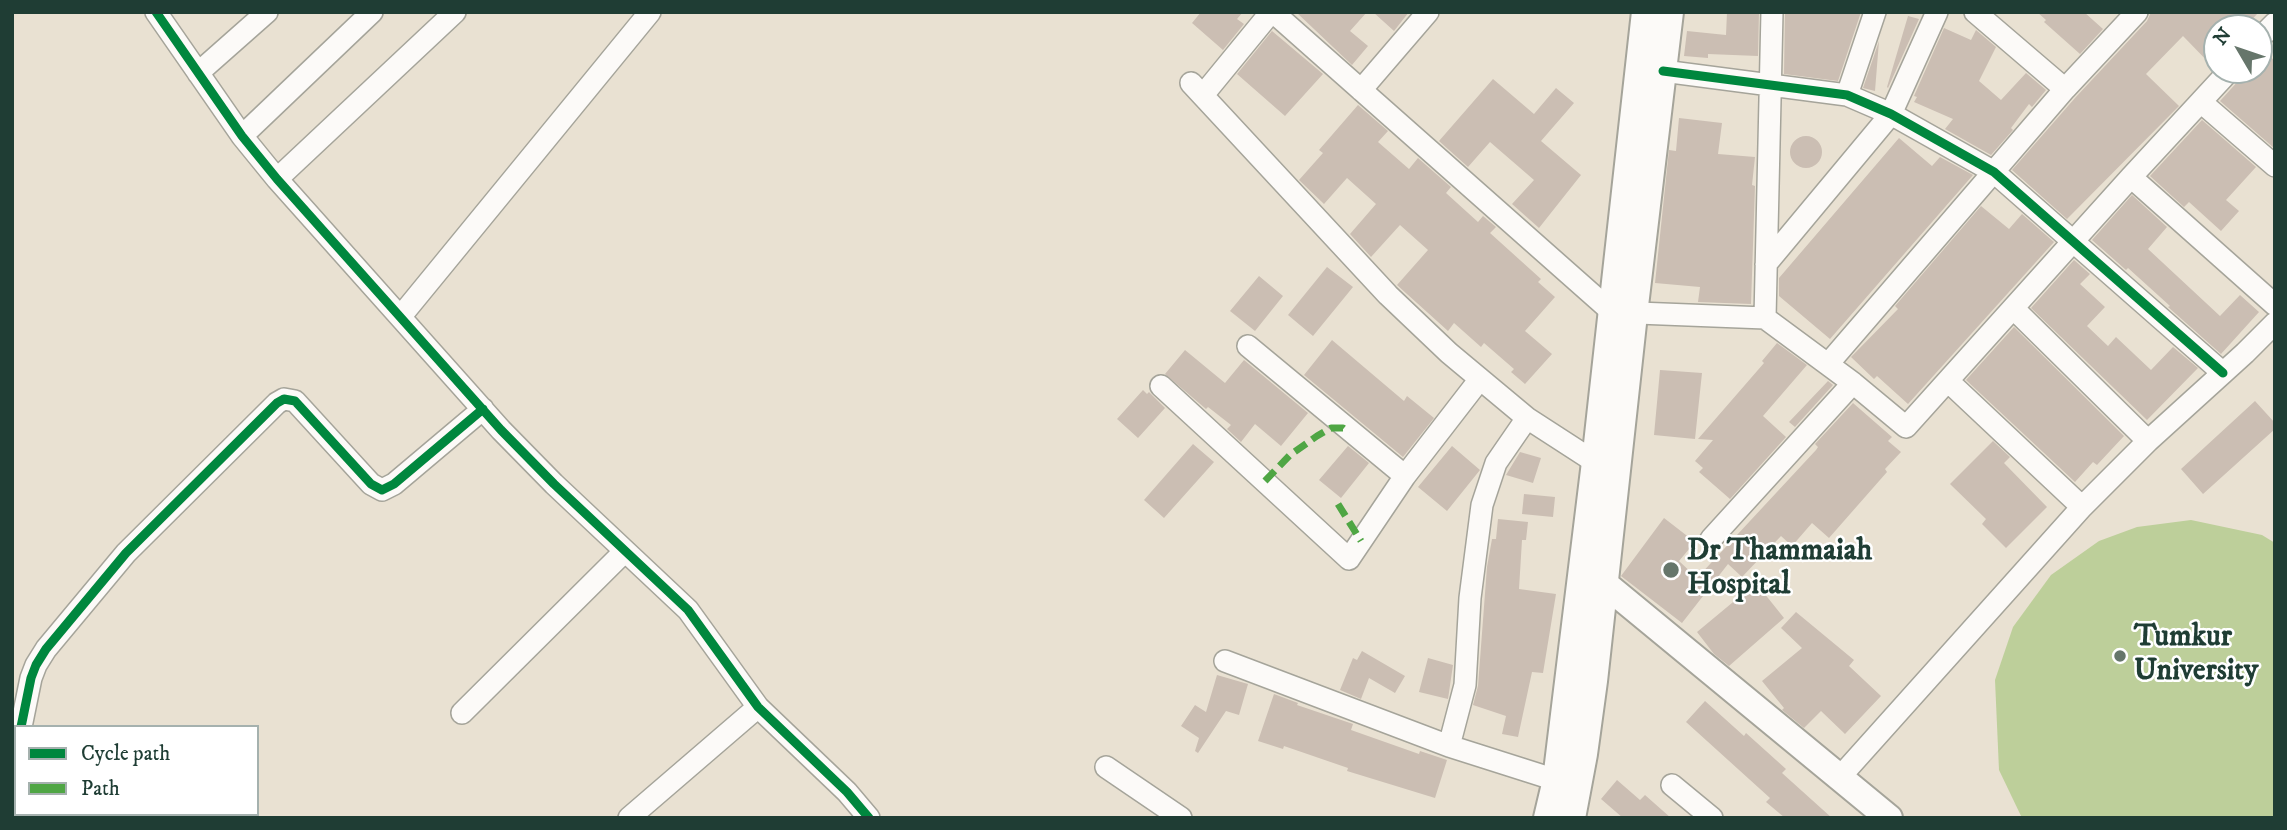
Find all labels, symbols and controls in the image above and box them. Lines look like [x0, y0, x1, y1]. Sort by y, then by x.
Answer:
north arrow [2203, 14, 2273, 84]
text: N [2209, 23, 2237, 50]
place label: Dr Thammaiah Hospital [1687, 535, 1872, 606]
marker: Dr Thammaiah Hospital [1661, 560, 1681, 580]
place label: Tumkur University [2134, 621, 2258, 692]
marker: Tumkur University [2112, 648, 2128, 664]
legend [14, 725, 259, 816]
text: Cycle path [81, 741, 170, 767]
text: Path [81, 776, 120, 802]

